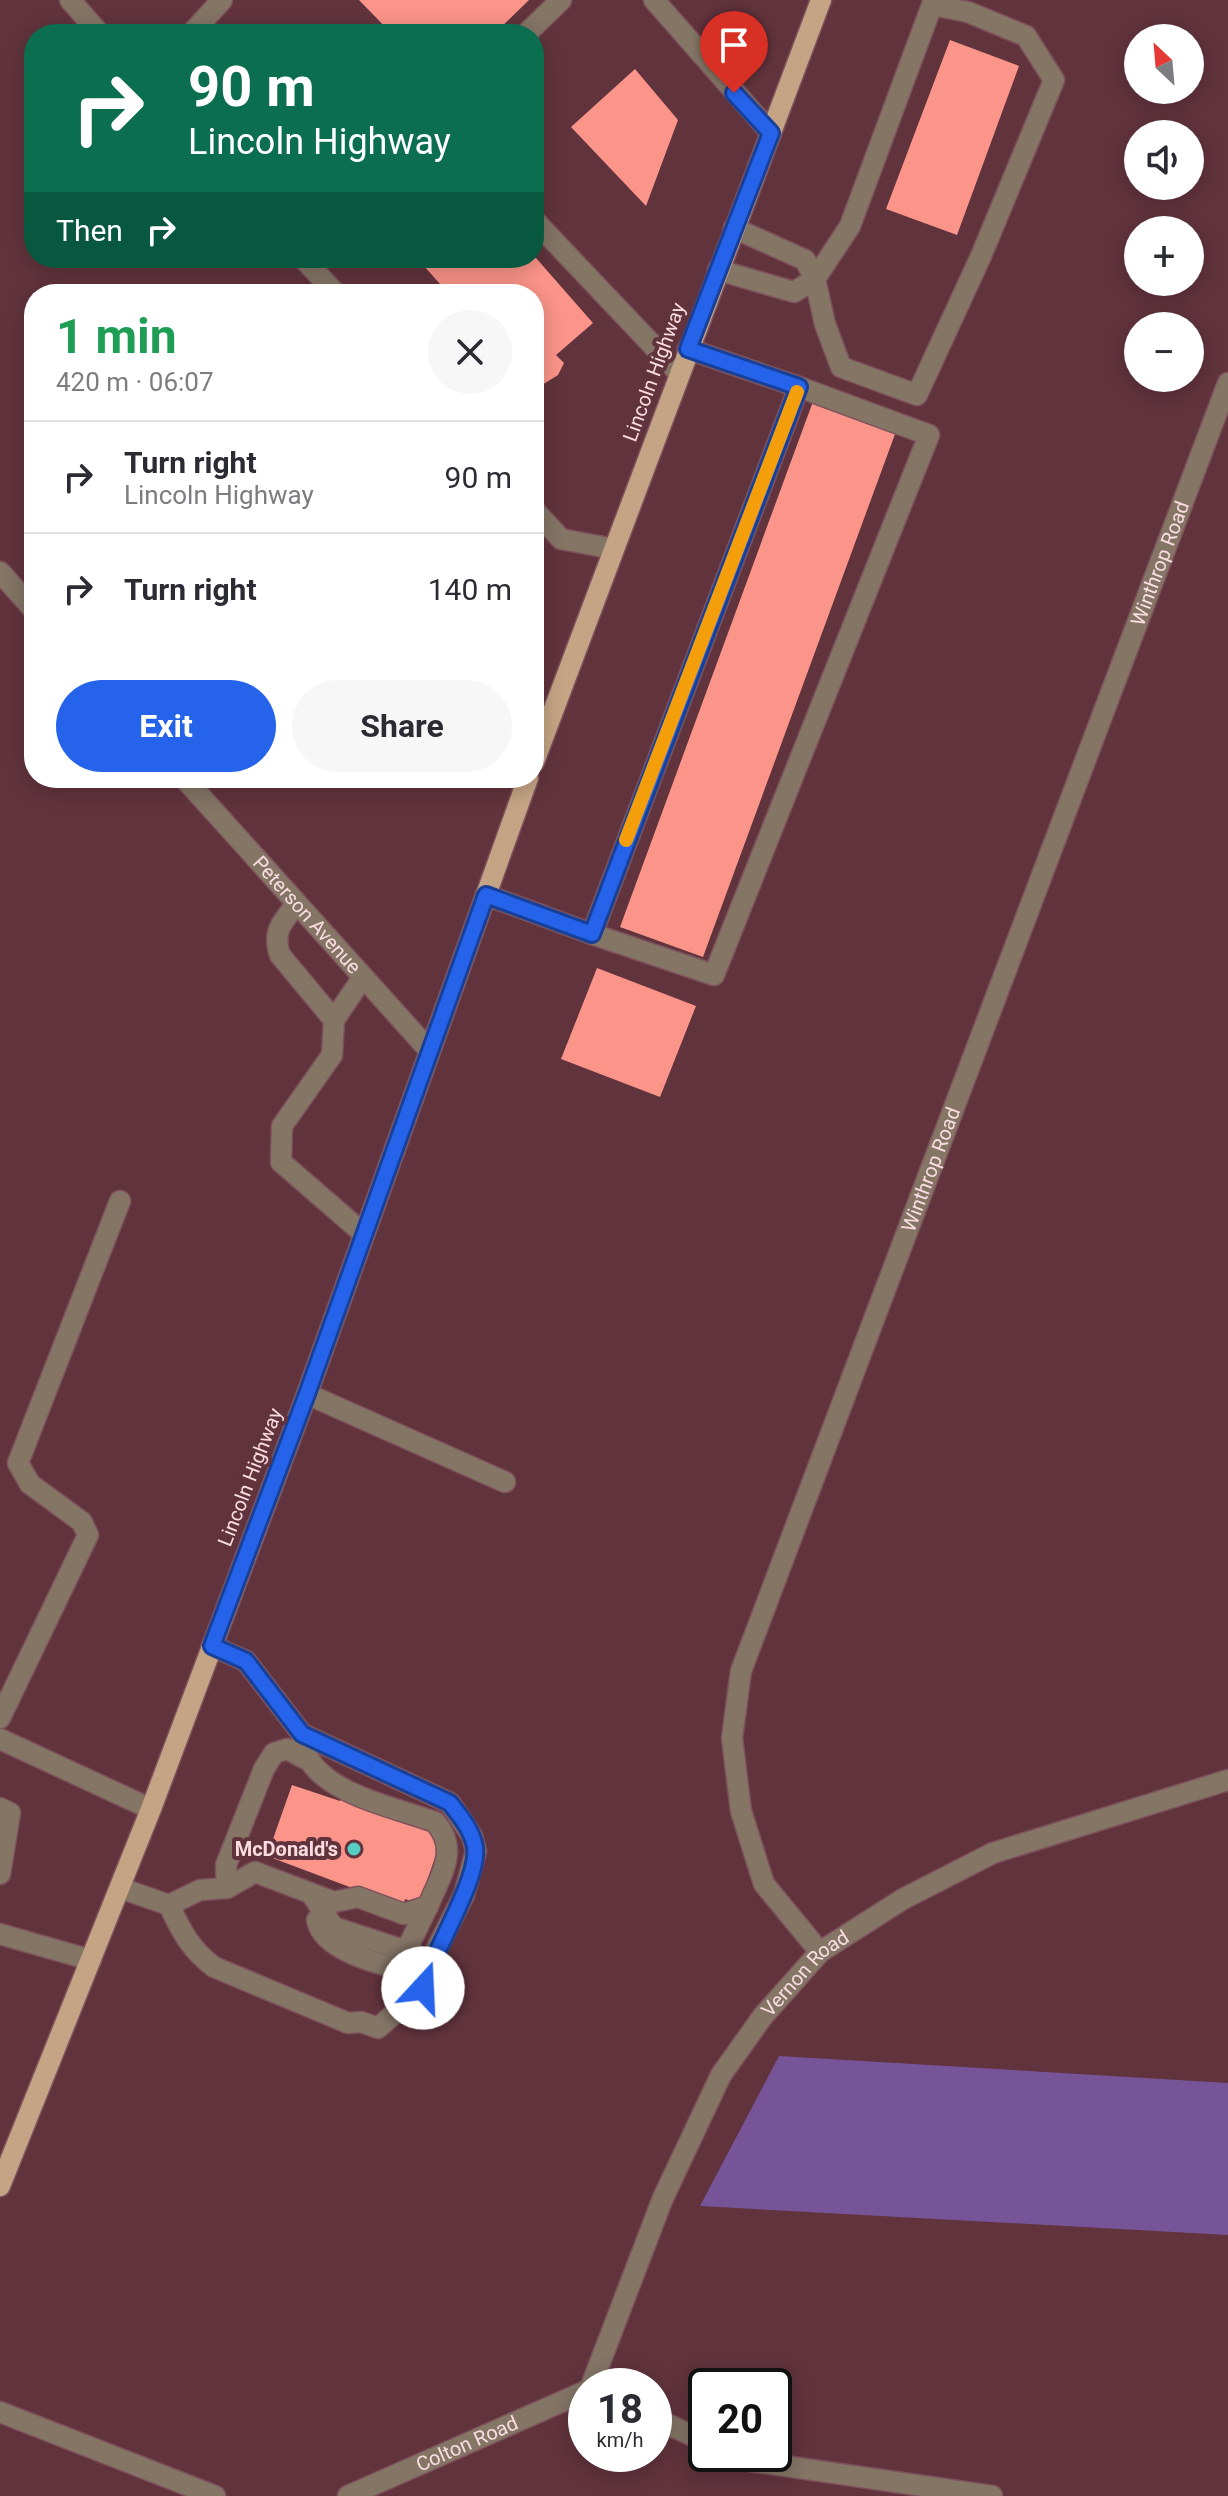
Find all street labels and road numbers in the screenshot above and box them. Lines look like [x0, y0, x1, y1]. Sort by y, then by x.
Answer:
street label: Lincoln Highway [618, 299, 690, 445]
street label: Winthrop Road [1125, 498, 1194, 629]
street label: Peterson Avenue [248, 851, 366, 979]
street label: Winthrop Road [896, 1104, 965, 1235]
street label: Lincoln Highway [213, 1404, 288, 1549]
street label: Vernon Road [756, 1925, 853, 2022]
street label: Colton Road [412, 2411, 522, 2477]

